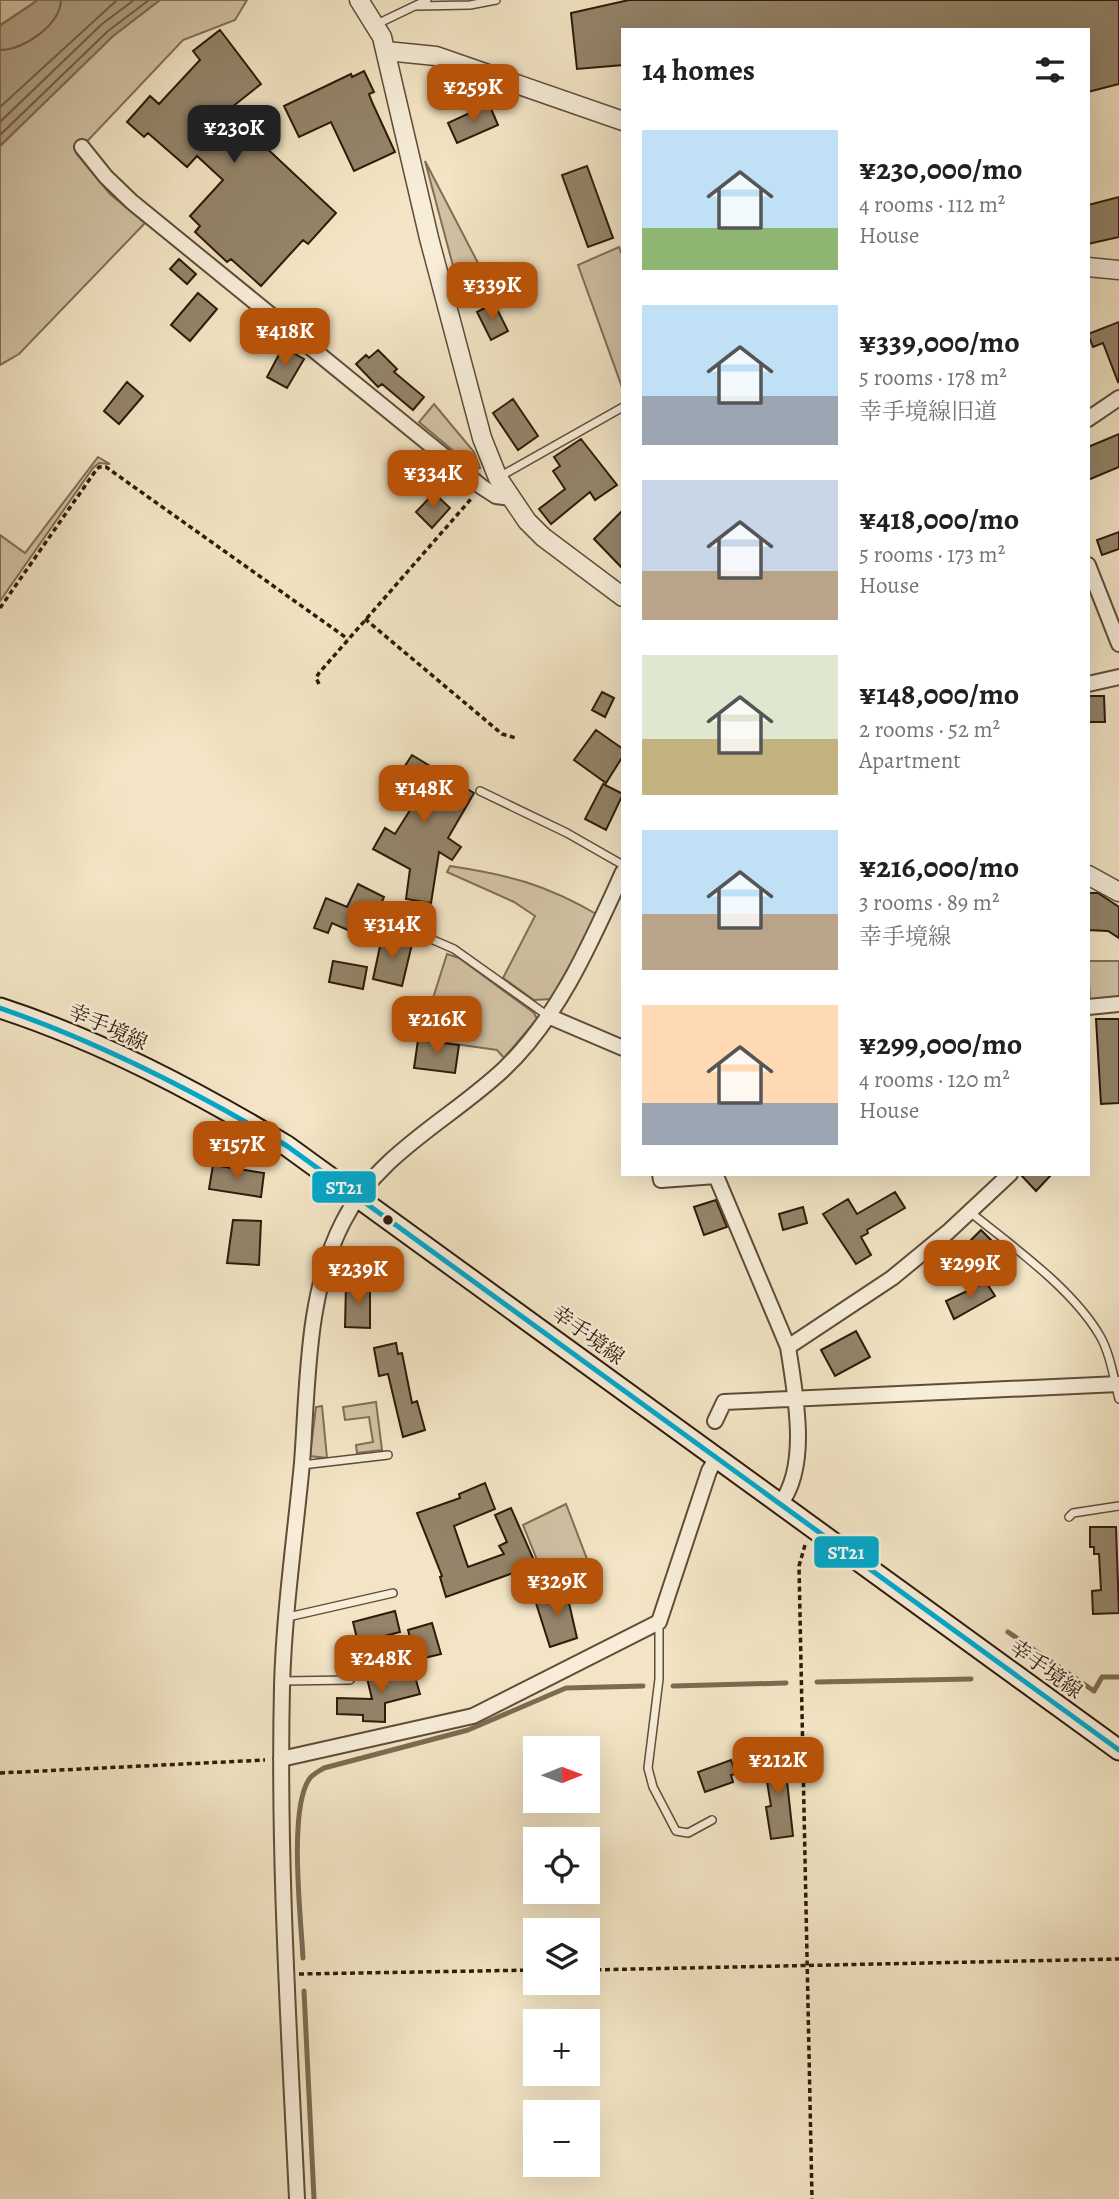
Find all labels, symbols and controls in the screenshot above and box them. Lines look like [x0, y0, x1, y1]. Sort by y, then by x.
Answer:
text: 14 homes [642, 50, 755, 90]
icon: filters [1031, 51, 1069, 89]
pin: ¥259K [424, 64, 522, 124]
text: ¥259K [443, 71, 503, 102]
pin: ¥230K [185, 106, 283, 165]
text: ¥230K [204, 112, 264, 143]
text: ¥230,000/mo [859, 149, 1023, 189]
icon: home [698, 158, 782, 242]
text: 4 rooms · 112 m² [859, 189, 1005, 220]
text: House [859, 220, 919, 251]
pin: ¥339K [443, 262, 541, 322]
text: ¥339K [463, 269, 521, 300]
pin: ¥418K [236, 308, 334, 368]
text: ¥418K [256, 315, 314, 346]
text: ¥339,000/mo [859, 322, 1020, 362]
icon: home [698, 333, 782, 417]
text: 5 rooms · 178 m² [859, 362, 1007, 393]
text: 幸手境線旧道 [859, 396, 997, 427]
pin: ¥334K [384, 450, 482, 510]
text: ¥334K [404, 457, 462, 488]
text: ¥418,000/mo [859, 499, 1019, 539]
icon: home [698, 508, 782, 592]
text: 5 rooms · 173 m² [859, 539, 1005, 570]
text: House [859, 570, 919, 601]
text: ¥148,000/mo [859, 674, 1019, 714]
icon: home [698, 683, 782, 767]
text: 2 rooms · 52 m² [859, 714, 1000, 745]
text: Apartment [859, 745, 961, 776]
pin: ¥148K [375, 766, 473, 825]
text: ¥148K [395, 772, 453, 803]
text: ¥216,000/mo [859, 847, 1019, 887]
icon: home [698, 858, 782, 942]
text: 3 rooms · 89 m² [859, 887, 1000, 918]
pin: ¥314K [343, 902, 441, 961]
text: ¥314K [363, 908, 421, 939]
text: 幸手境線 [859, 921, 951, 952]
pin: ¥216K [388, 996, 486, 1056]
street label: 幸手境線 [64, 997, 152, 1057]
text: ¥216K [408, 1003, 466, 1034]
text: ¥299,000/mo [859, 1024, 1022, 1064]
icon: home [698, 1033, 782, 1117]
text: 4 rooms · 120 m² [859, 1064, 1010, 1095]
text: House [859, 1095, 919, 1126]
pin: ¥157K [188, 1122, 286, 1181]
text: ¥157K [209, 1128, 265, 1159]
line badge: ST21 [311, 1170, 377, 1204]
text: ST21 [326, 1175, 363, 1201]
unlabelled marker [381, 1213, 395, 1227]
pin: ¥299K [921, 1240, 1019, 1300]
pin: ¥239K [309, 1246, 407, 1306]
text: ¥299K [940, 1247, 1000, 1278]
text: ¥239K [328, 1253, 388, 1284]
street label: 幸手境線 [546, 1299, 630, 1371]
line badge: ST21 [813, 1535, 880, 1569]
text: ST21 [828, 1540, 865, 1566]
pin: ¥329K [508, 1558, 606, 1618]
text: ¥329K [527, 1565, 587, 1596]
street label: 幸手境線 [1004, 1633, 1088, 1705]
pin: ¥248K [332, 1636, 430, 1695]
text: ¥248K [350, 1642, 412, 1673]
north arrow [523, 1736, 600, 1813]
map controls [523, 1736, 600, 2177]
pin: ¥212K [729, 1738, 827, 1797]
text: ¥212K [749, 1744, 807, 1775]
button: locate [523, 1827, 600, 1904]
button: layers [523, 1918, 600, 1995]
button: + [523, 2009, 600, 2086]
button: − [523, 2100, 600, 2177]

